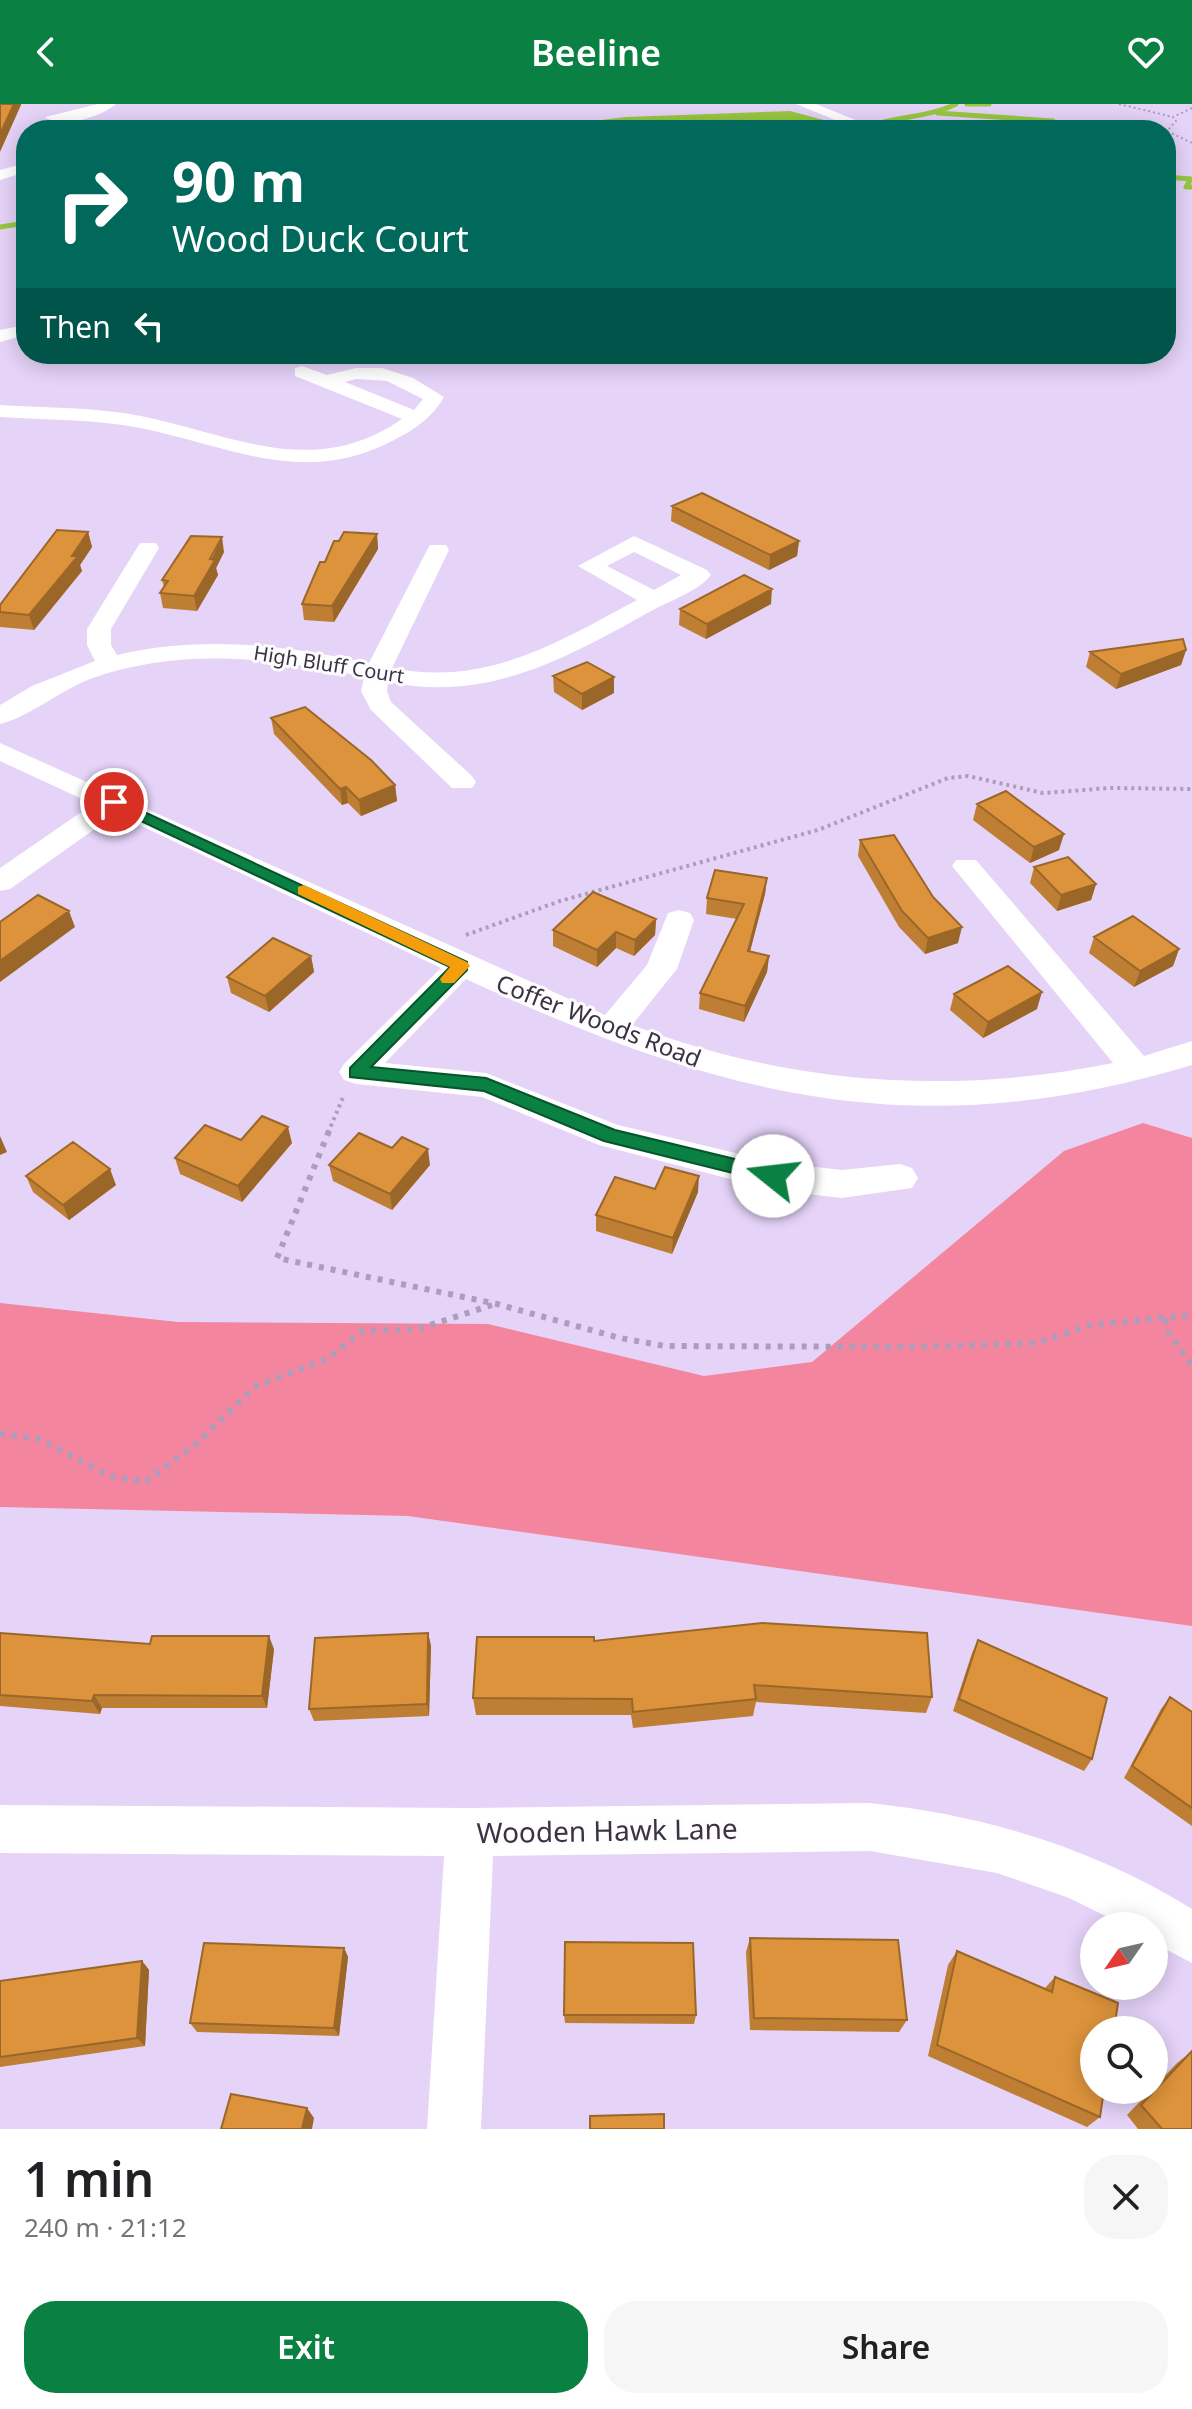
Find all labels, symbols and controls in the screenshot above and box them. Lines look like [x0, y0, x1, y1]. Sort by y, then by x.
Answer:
text: Beeline [531, 28, 661, 77]
icon: back [24, 30, 68, 74]
icon: heart [1124, 30, 1168, 74]
text: 90 m [172, 142, 305, 218]
icon: right [40, 152, 144, 256]
text: Wood Duck Court [172, 214, 469, 263]
icon: left [127, 304, 171, 348]
text: Then [40, 306, 111, 347]
street label: High Bluff Court [252, 639, 406, 689]
pin [80, 768, 148, 836]
icon: arrive [92, 780, 136, 824]
street label: Coffer Woods Road [492, 966, 706, 1074]
position arrow [731, 1134, 815, 1218]
street label: Wooden Hawk Lane [476, 1809, 738, 1851]
north arrow [1080, 1912, 1168, 2000]
map controls [1080, 1912, 1168, 2104]
button: search [1080, 2016, 1168, 2104]
text: 1 min [24, 2146, 154, 2211]
button: close [1084, 2155, 1168, 2239]
text: 240 m · 21:12 [24, 2209, 187, 2245]
button: Exit [24, 2301, 588, 2393]
button: Share [604, 2301, 1168, 2393]

